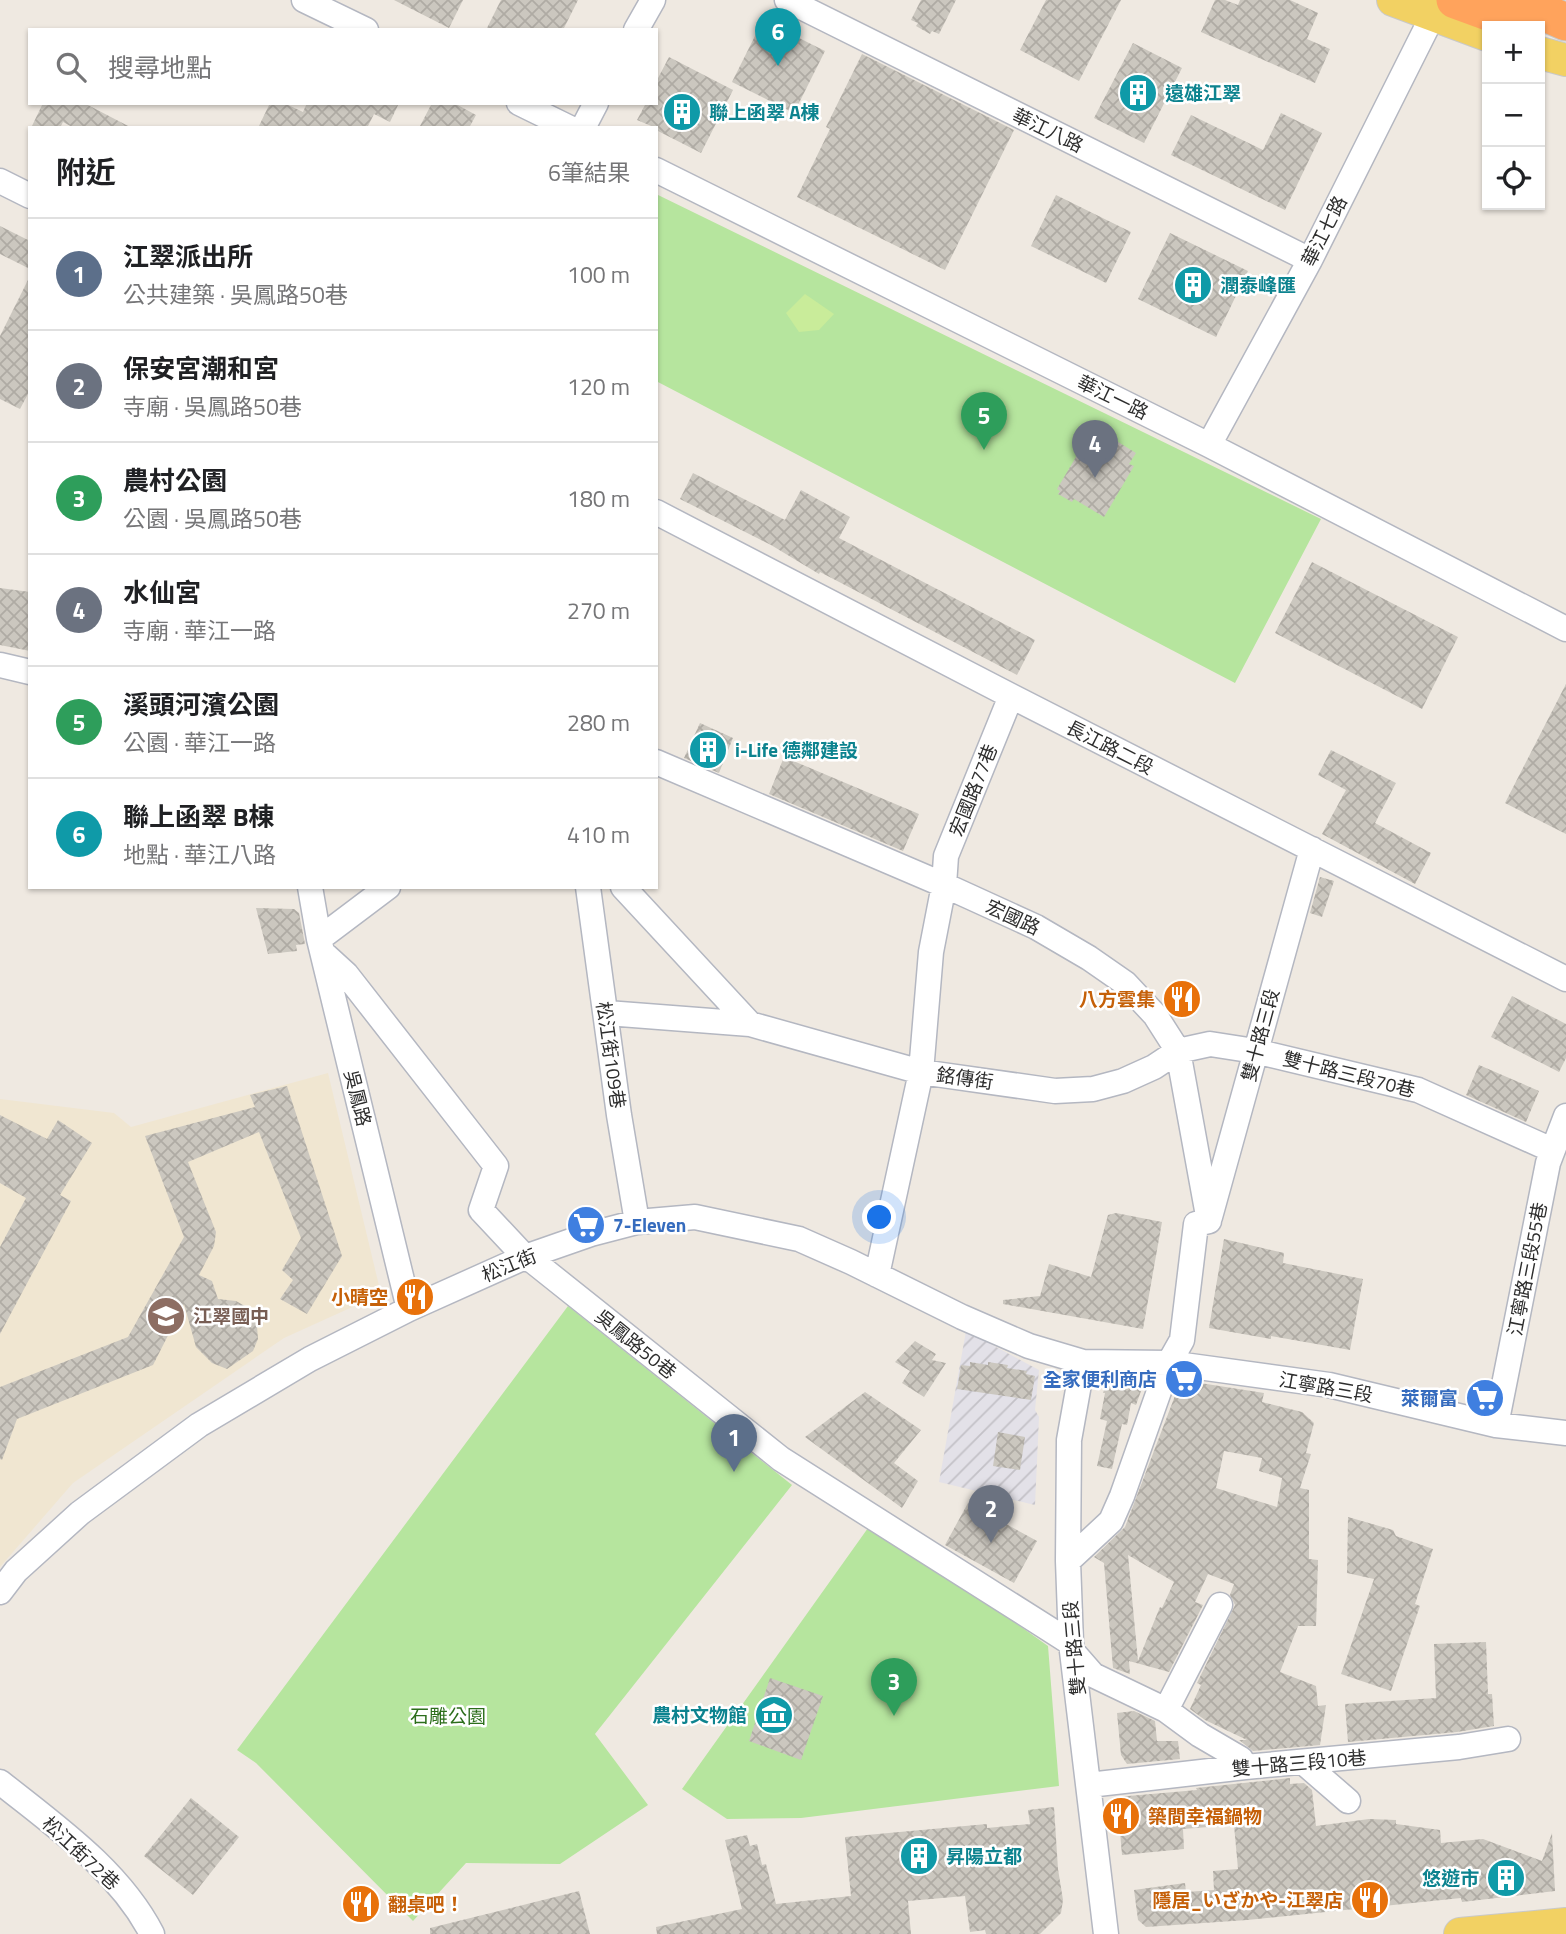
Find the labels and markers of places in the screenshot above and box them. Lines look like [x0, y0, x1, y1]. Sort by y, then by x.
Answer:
pin: 6 [755, 8, 801, 66]
building icon: 遠雄江翠 [1117, 72, 1159, 114]
place label: 遠雄江翠 [1165, 78, 1241, 107]
building icon: 聯上函翠 A棟 [661, 91, 703, 133]
place label: 聯上函翠 A棟 [709, 97, 820, 126]
building icon: 潤泰峰匯 [1172, 264, 1214, 306]
place label: 潤泰峰匯 [1220, 270, 1296, 299]
pin: 5 [961, 392, 1007, 450]
pin: 4 [1072, 420, 1118, 478]
building icon: i-Life 德鄰建設 [687, 729, 729, 771]
place label: i-Life 德鄰建設 [735, 735, 858, 764]
restaurant icon: 八方雲集 [1161, 978, 1203, 1020]
place label: 八方雲集 [1079, 984, 1155, 1013]
supermarket icon: 7-Eleven [565, 1204, 607, 1246]
place label: 7-Eleven [613, 1210, 686, 1239]
restaurant icon: 小晴空 [394, 1276, 436, 1318]
place label: 小晴空 [331, 1282, 388, 1311]
school or university icon: 江翠國中 [145, 1295, 187, 1337]
place label: 江翠國中 [193, 1301, 269, 1330]
supermarket icon: 全家便利商店 [1163, 1358, 1205, 1400]
place label: 全家便利商店 [1043, 1364, 1157, 1393]
supermarket icon: 萊爾富 [1464, 1377, 1506, 1419]
place label: 萊爾富 [1401, 1383, 1458, 1412]
pin: 1 [711, 1414, 757, 1472]
pin: 2 [968, 1485, 1014, 1543]
pin: 3 [871, 1658, 917, 1716]
museum icon: 農村文物館 [753, 1694, 795, 1736]
place label: 農村文物館 [652, 1700, 747, 1729]
restaurant icon: 築間幸福鍋物 [1100, 1795, 1142, 1837]
place label: 築間幸福鍋物 [1148, 1801, 1262, 1830]
building icon: 昇陽立都 [898, 1835, 940, 1877]
place label: 昇陽立都 [946, 1841, 1022, 1870]
building icon: 悠遊市 [1485, 1857, 1527, 1899]
place label: 悠遊市 [1422, 1863, 1479, 1892]
restaurant icon: 隱居_いざかや-江翠店 [1349, 1879, 1391, 1921]
restaurant icon: 翻桌吧！ [340, 1883, 382, 1925]
place label: 隱居_いざかや-江翠店 [1152, 1885, 1343, 1914]
place label: 翻桌吧！ [388, 1889, 464, 1918]

